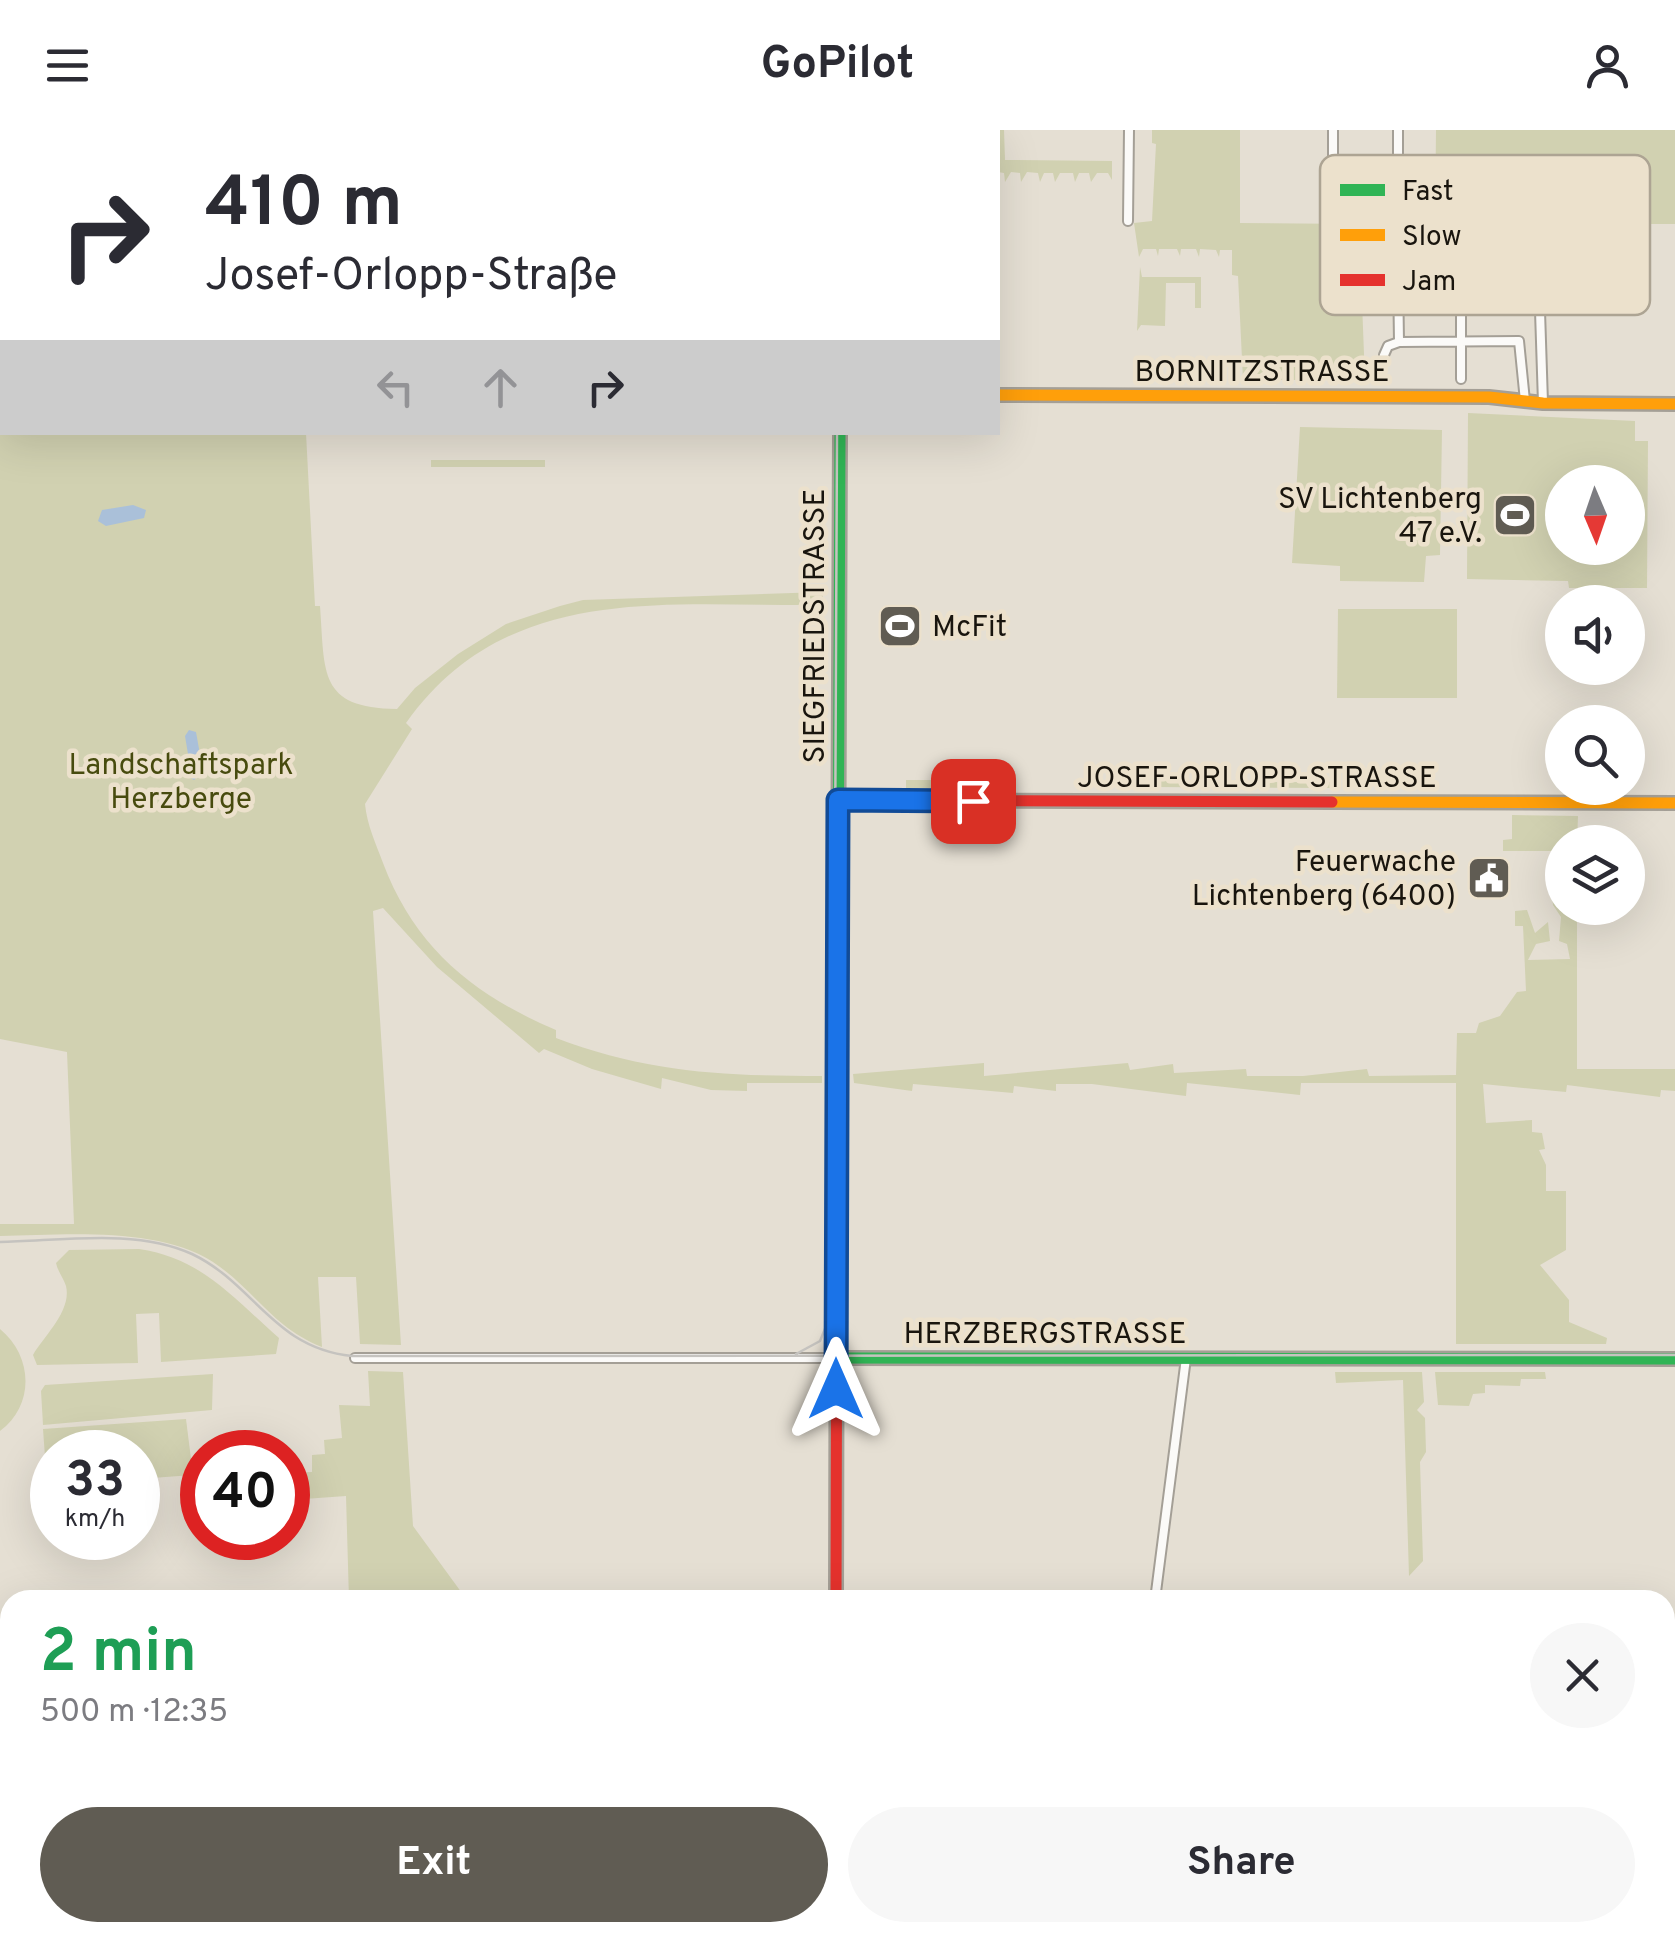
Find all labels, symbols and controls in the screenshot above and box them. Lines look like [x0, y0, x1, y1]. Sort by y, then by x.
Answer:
text: GoPilot [761, 37, 914, 94]
icon: menu [40, 38, 95, 93]
icon: person [1580, 38, 1635, 93]
legend [1320, 155, 1650, 315]
text: 410 m [205, 162, 403, 251]
icon: right [40, 170, 170, 300]
text: Fast [1402, 175, 1454, 211]
text: Slow [1402, 220, 1461, 256]
text: Josef-Orlopp-Straße [205, 249, 617, 306]
text: Jam [1402, 265, 1456, 301]
street label: BORNITZSTRASSE [1134, 355, 1390, 392]
icon: left [368, 360, 423, 415]
icon: ahead [473, 360, 528, 415]
icon: right [578, 360, 633, 415]
north arrow [1545, 465, 1645, 565]
map controls [1545, 465, 1645, 925]
place label: SV Lichtenberg 47 e.V. [1278, 482, 1482, 553]
street label: SIEGFRIEDSTRASSE [798, 488, 835, 764]
sports icon: SV Lichtenberg 47 e.V. [1492, 492, 1538, 538]
button: sound [1545, 585, 1645, 685]
sports icon: McFit [877, 603, 923, 649]
place label: McFit [932, 610, 1007, 647]
button: search [1545, 705, 1645, 805]
park label: Landschaftspark Herzberge [68, 748, 294, 819]
pin [931, 759, 1016, 844]
street label: JOSEF-ORLOPP-STRASSE [1077, 761, 1437, 798]
icon: arrive [946, 774, 1001, 829]
button: layers [1545, 825, 1645, 925]
place label: Feuerwache Lichtenberg (6400) [1192, 845, 1456, 916]
public building icon: Feuerwache Lichtenberg (6400) [1466, 855, 1512, 901]
street label: HERZBERGSTRASSE [904, 1317, 1186, 1354]
position arrow [784, 1337, 888, 1441]
speed limit sign: 40 [180, 1430, 310, 1560]
text: 33 [65, 1451, 125, 1514]
text: km/h [65, 1504, 125, 1536]
text: 2 min [40, 1617, 197, 1693]
button: close [1530, 1623, 1635, 1728]
text: 500 m · 12:35 [40, 1693, 228, 1733]
button: Exit [40, 1807, 828, 1922]
button: Share [848, 1807, 1635, 1922]

